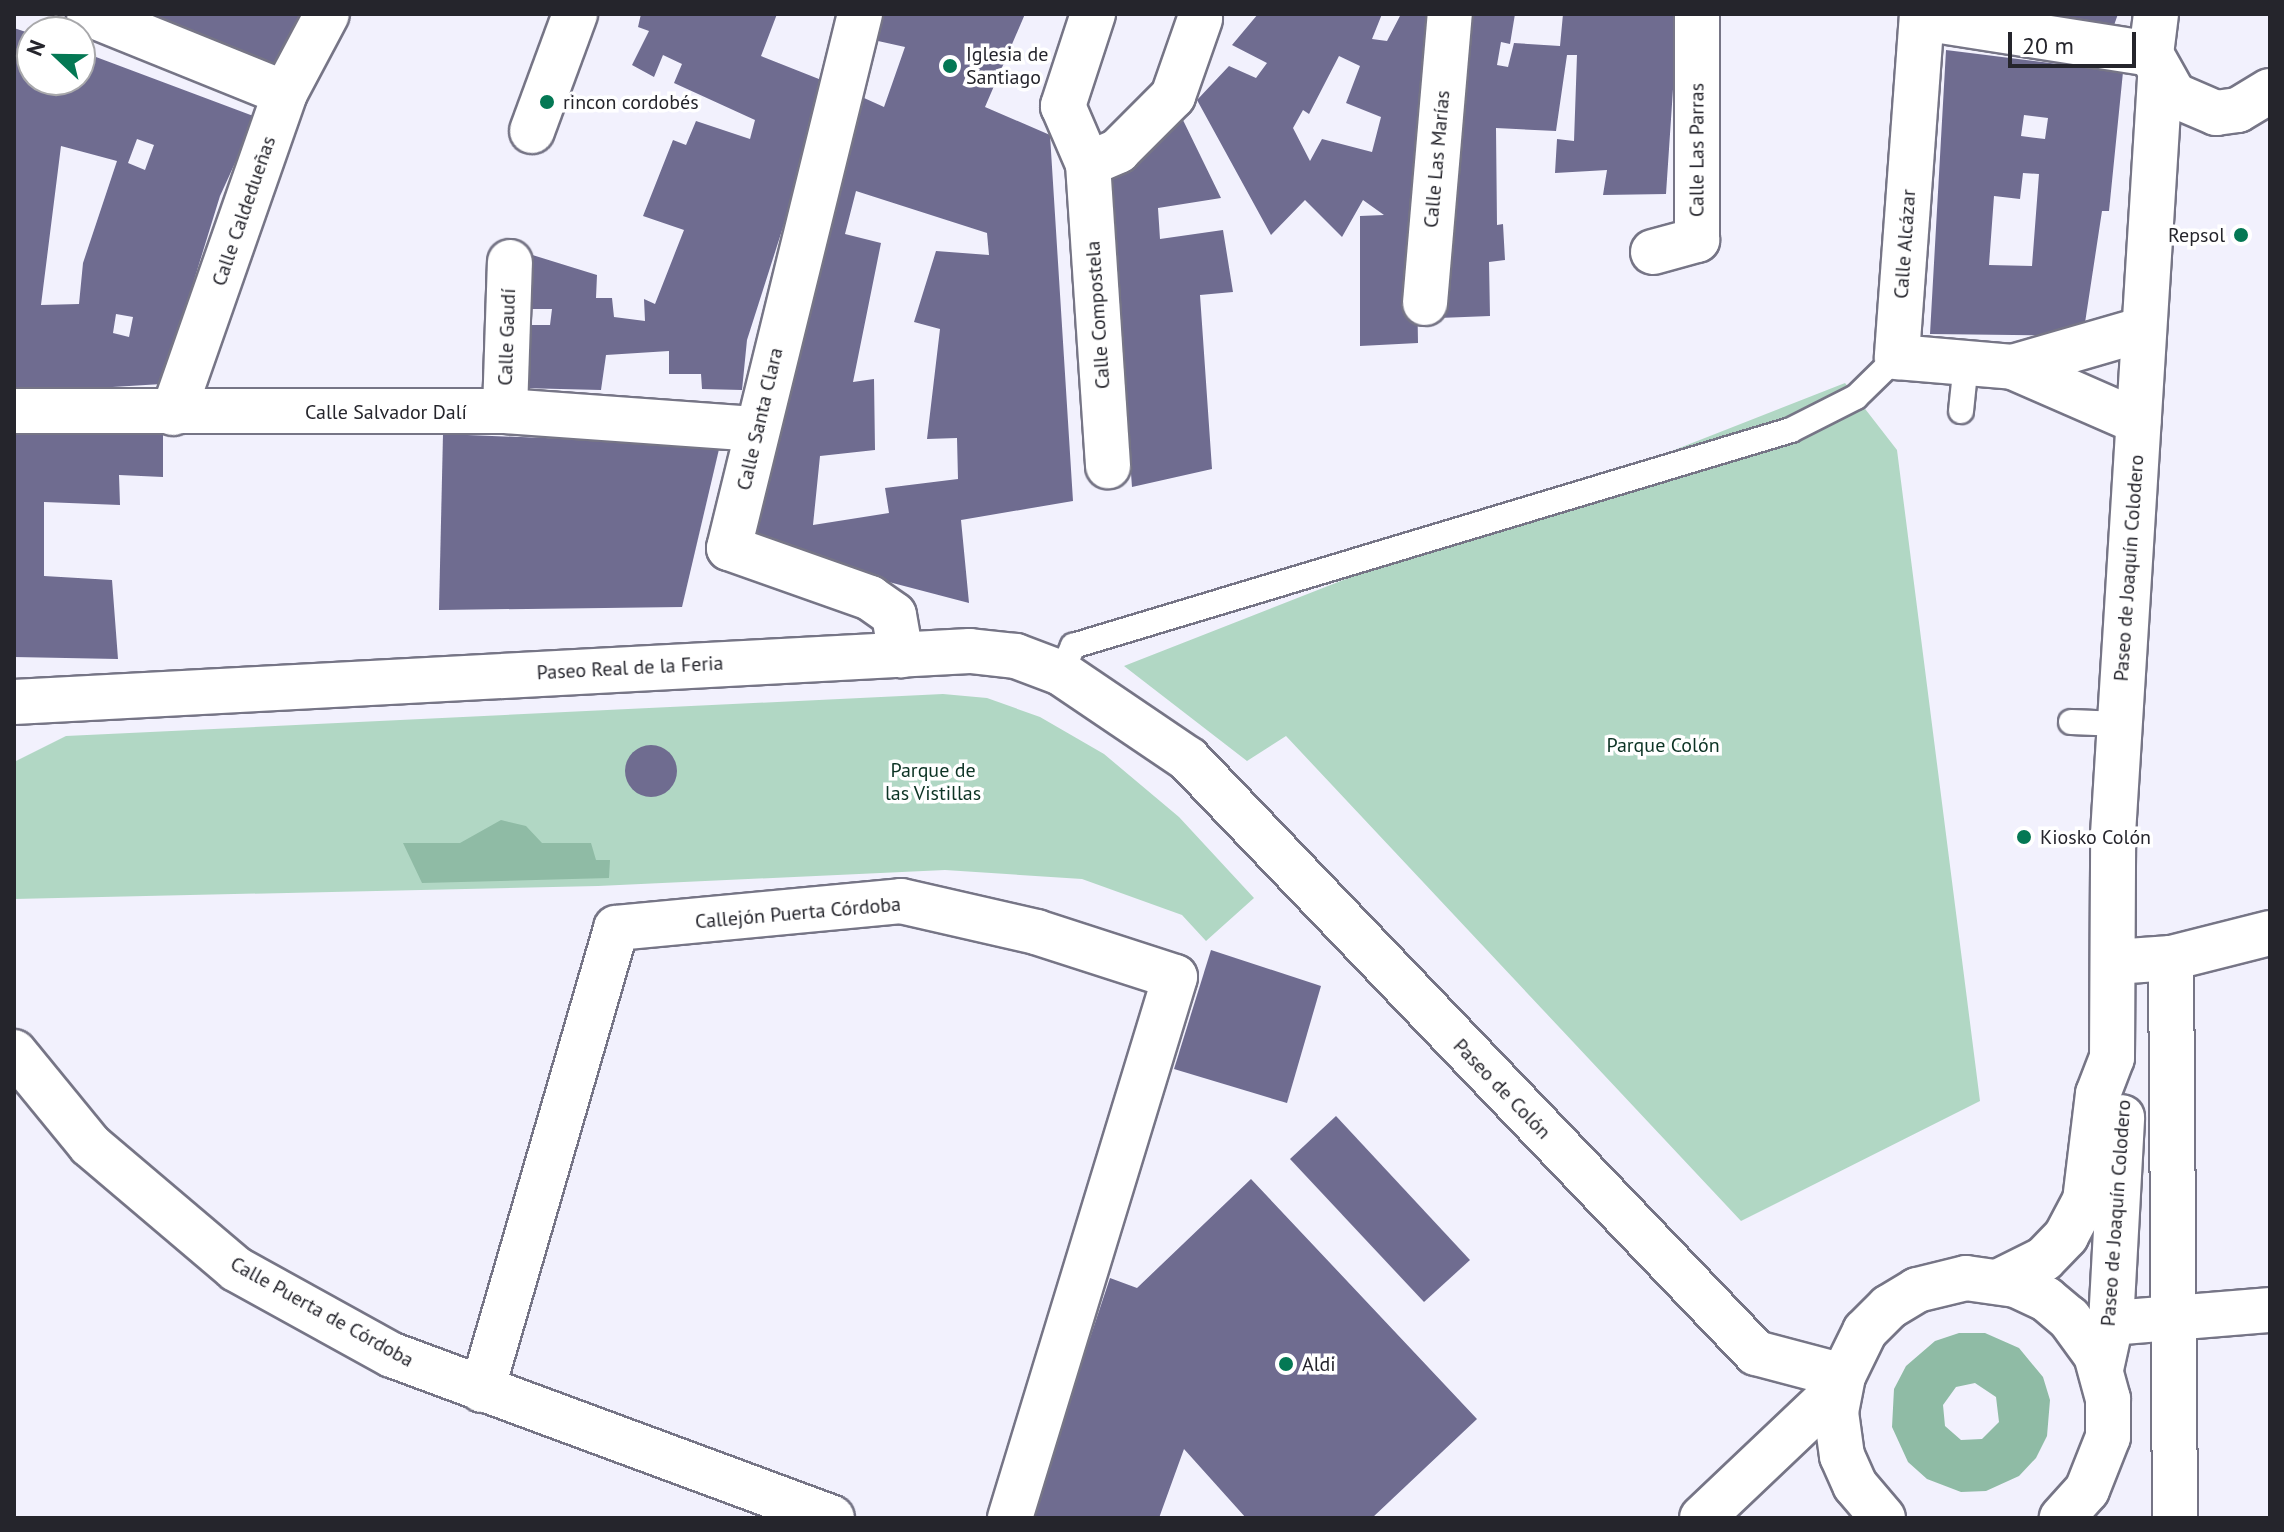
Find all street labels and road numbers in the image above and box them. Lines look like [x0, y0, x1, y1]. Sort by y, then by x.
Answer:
street label: Calle Las Parras [1685, 83, 1709, 217]
street label: Calle Las Marías [1419, 89, 1455, 229]
street label: Calle Caldedueñas [207, 133, 281, 289]
street label: Calle Alcázar [1889, 188, 1921, 300]
street label: Calle Compostela [1081, 240, 1115, 390]
street label: Calle Gaudí [493, 288, 521, 386]
street label: Calle Santa Clara [732, 345, 788, 493]
street label: Calle Salvador Dalí [305, 400, 467, 424]
street label: Paseo de Joaquín Colodero [2109, 454, 2149, 682]
street label: Paseo Real de la Feria [536, 651, 724, 685]
street label: Callejón Puerta Córdoba [694, 892, 902, 934]
street label: Paseo de Colón [1448, 1034, 1556, 1144]
street label: Paseo de Joaquín Colodero [2096, 1099, 2136, 1327]
street label: Calle Puerta de Córdoba [226, 1252, 418, 1372]

